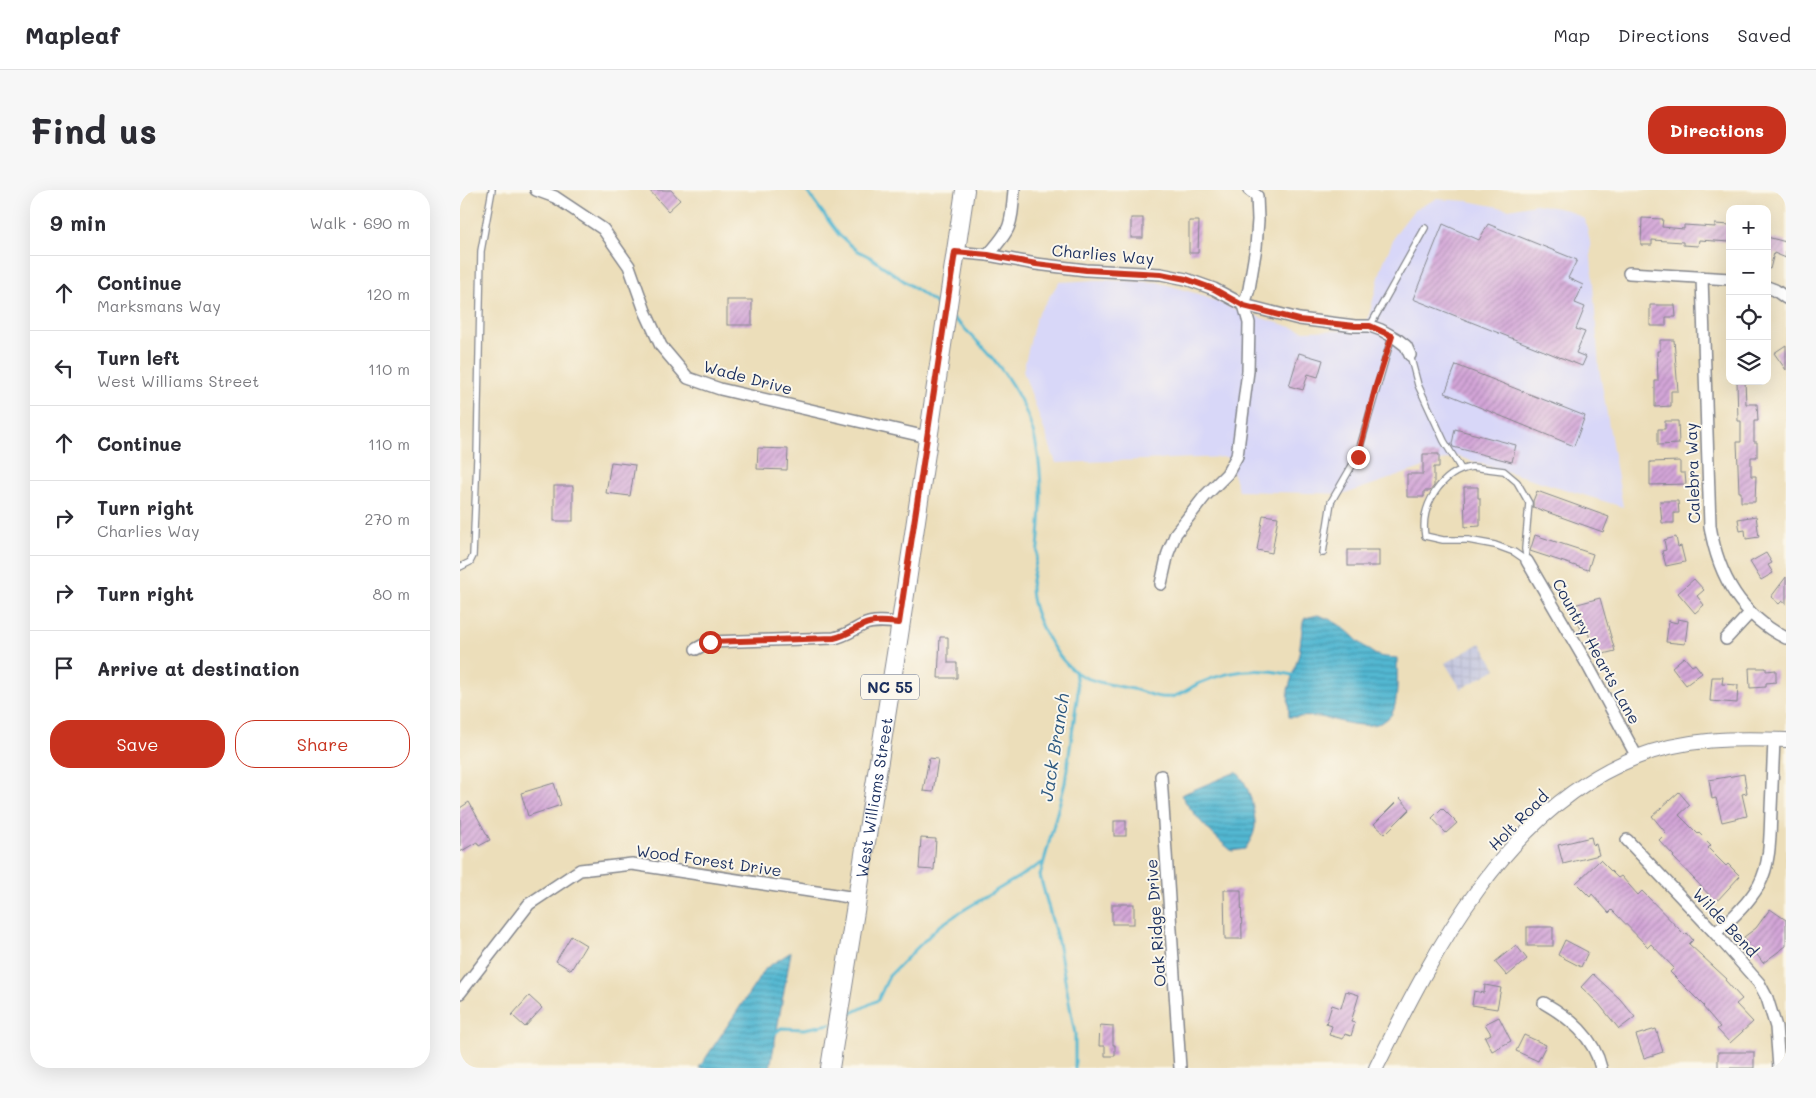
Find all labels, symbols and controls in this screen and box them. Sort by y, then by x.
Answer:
text: Mapleaf [25,19,120,50]
text: Map [1553,23,1590,47]
text: Directions [1618,23,1710,47]
text: Saved [1738,23,1791,47]
button: Directions [1648,106,1786,154]
text: Find us [30,107,157,153]
map controls [1726,205,1771,385]
button: + [1726,205,1771,250]
text: 9 min [50,209,106,236]
text: Walk · 690 m [309,212,410,233]
street label: Charlies Way [1051,239,1155,269]
button: − [1726,250,1771,295]
text: Continue [97,270,182,295]
icon: ahead [50,279,78,307]
text: 120 m [366,283,410,304]
text: Marksmans Way [97,295,221,316]
button: locate [1726,295,1771,340]
button: layers [1726,340,1771,385]
text: Turn left [97,345,180,370]
icon: left [50,354,78,382]
street label: Wade Drive [701,355,795,399]
text: 110 m [368,358,410,379]
text: West Williams Street [97,370,259,391]
street label: Calebra Way [1680,422,1704,524]
icon: ahead [50,429,78,457]
text: Continue [97,431,182,456]
text: 110 m [368,433,410,454]
route end [1347,446,1370,469]
text: Turn right [97,495,194,520]
icon: right [50,504,78,532]
text: 270 m [364,508,410,529]
text: Charlies Way [97,520,200,541]
street label: Country Hearts Lane [1548,574,1646,728]
icon: right [50,579,78,607]
text: Turn right [97,581,194,606]
text: 80 m [373,583,410,604]
route start [699,631,722,654]
icon: arrive [50,654,78,682]
text: Arrive at destination [97,656,300,681]
road number: NC 55 [861,674,919,700]
water label: Jack Branch [1034,691,1074,803]
street label: West Williams Street [850,716,896,879]
button: Save [50,720,225,768]
button: Share [235,720,410,768]
street label: Holt Road [1483,785,1553,855]
street label: Wood Forest Drive [635,839,783,881]
street label: Oak Ridge Drive [1140,858,1170,988]
street label: Wilde Bend [1689,883,1763,961]

